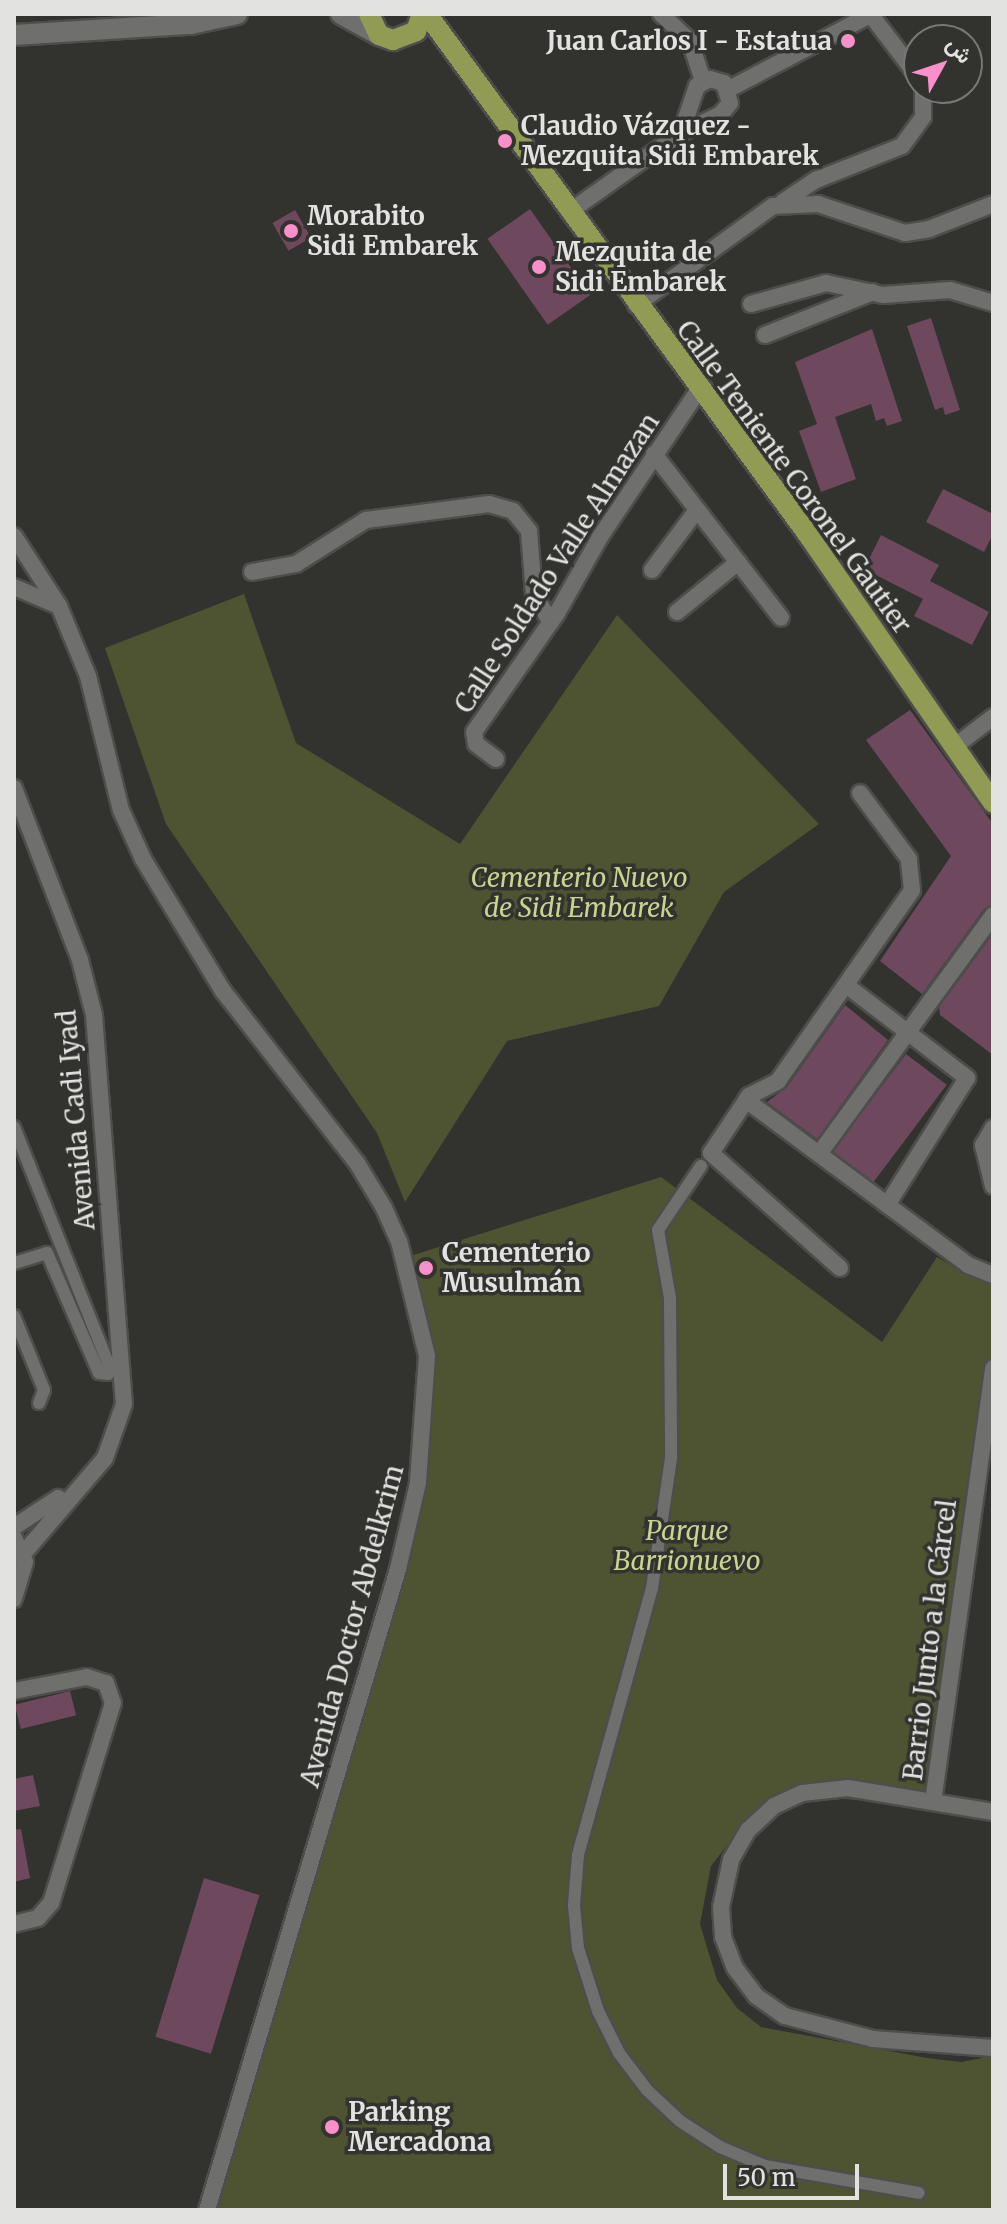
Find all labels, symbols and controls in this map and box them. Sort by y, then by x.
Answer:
north arrow [903,24,983,104]
place label: Juan Carlos I - Estatua [546,25,832,57]
text: ش [941,31,979,69]
marker: Juan Carlos I - Estatua [839,32,857,50]
place label: Claudio Vázquez - Mezquita Sidi Embarek [521,110,819,172]
marker: Claudio Vázquez - Mezquita Sidi Embarek [496,132,514,150]
place label: Morabito Sidi Embarek [307,200,478,262]
marker: Morabito Sidi Embarek [282,222,300,240]
place label: Mezquita de Sidi Embarek [555,236,726,298]
marker: Mezquita de Sidi Embarek [530,258,548,276]
street label: Calle Teniente Coronel Gautier [670,315,918,639]
street label: Calle Soldado Valle Almazan [448,407,666,719]
park label: Cementerio Nuevo de Sidi Embarek [470,862,688,924]
street label: Avenida Cadi Iyad [51,1008,101,1232]
place label: Cementerio Musulmán [442,1237,591,1298]
marker: Cementerio Musulmán [417,1259,435,1277]
street label: Avenida Doctor Abdelkrim [294,1461,410,1791]
street label: Barrio Junto a la Cárcel [897,1498,963,1782]
park label: Parque Barrionuevo [614,1515,760,1576]
place label: Parking Mercadona [348,2096,491,2158]
marker: Parking Mercadona [323,2118,341,2136]
scale bar [727,2148,863,2198]
text: 50 m [737,2162,796,2193]

